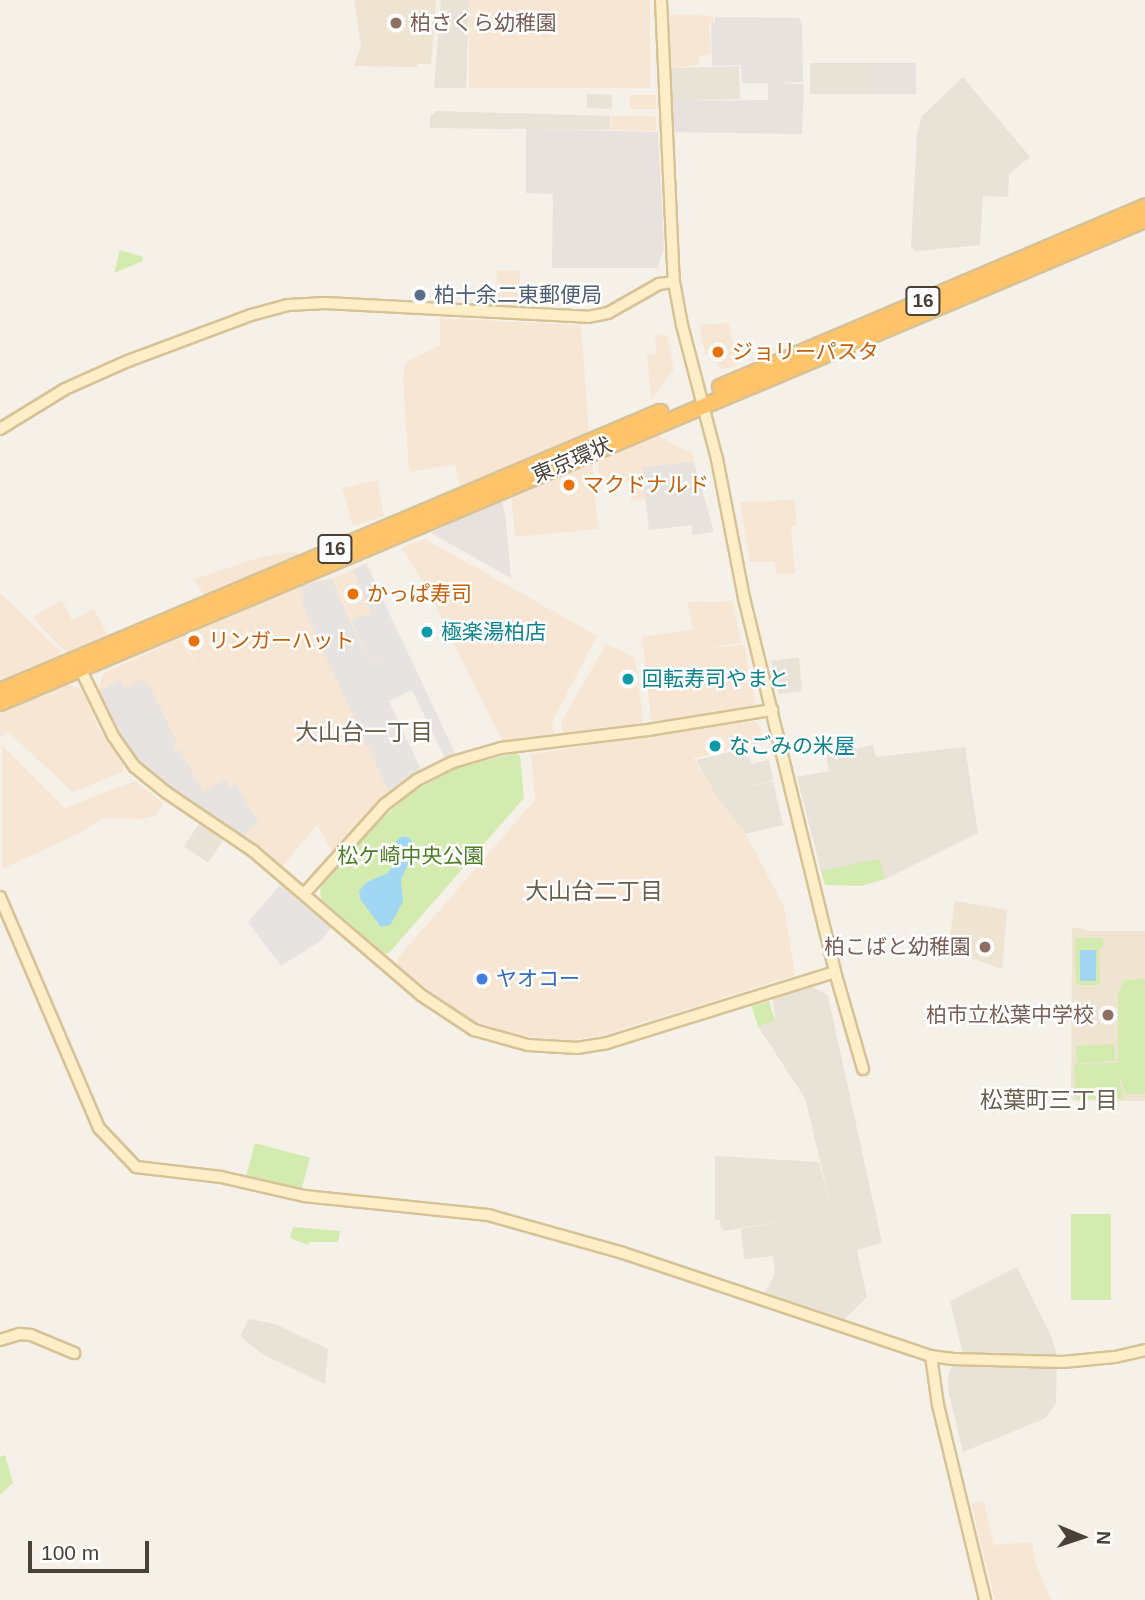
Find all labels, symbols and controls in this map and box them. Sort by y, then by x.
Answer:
place label: 柏さくら幼稚園 [410,10,557,36]
marker: 柏さくら幼稚園 [388,15,404,31]
place label: 柏十余二東郵便局 [434,282,602,308]
road number: 16 [904,286,942,316]
marker: 柏十余二東郵便局 [412,287,428,303]
place label: ジョリーパスタ [732,339,879,365]
marker: ジョリーパスタ [710,344,726,360]
street label: 東京環状 [528,432,616,488]
place label: マクドナルド [583,472,709,498]
marker: マクドナルド [561,477,577,493]
road number: 16 [316,534,354,564]
place label: かっぱ寿司 [367,581,472,607]
marker: かっぱ寿司 [345,586,361,602]
place label: 極楽湯柏店 [441,619,546,645]
marker: 極楽湯柏店 [419,624,435,640]
place label: リンガーハット [208,628,355,654]
marker: リンガーハット [186,633,202,649]
place label: 回転寿司やまと [642,666,789,692]
marker: 回転寿司やまと [620,671,636,687]
district label: 大山台一丁目 [295,718,433,746]
place label: なごみの米屋 [729,733,855,759]
marker: なごみの米屋 [707,738,723,754]
park label: 松ケ崎中央公園 [338,843,484,869]
district label: 大山台二丁目 [525,877,663,905]
place label: 柏こばと幼稚園 [824,934,971,960]
marker: 柏こばと幼稚園 [977,939,993,955]
place label: ヤオコー [496,966,580,992]
marker: ヤオコー [474,971,490,987]
place label: 柏市立松葉中学校 [926,1002,1094,1028]
marker: 柏市立松葉中学校 [1100,1007,1116,1023]
district label: 松葉町三丁目 [980,1086,1118,1114]
north arrow [1047,1502,1117,1572]
scale bar [32,1526,152,1570]
text: N [1093,1531,1114,1545]
text: 100 m [41,1541,99,1564]

